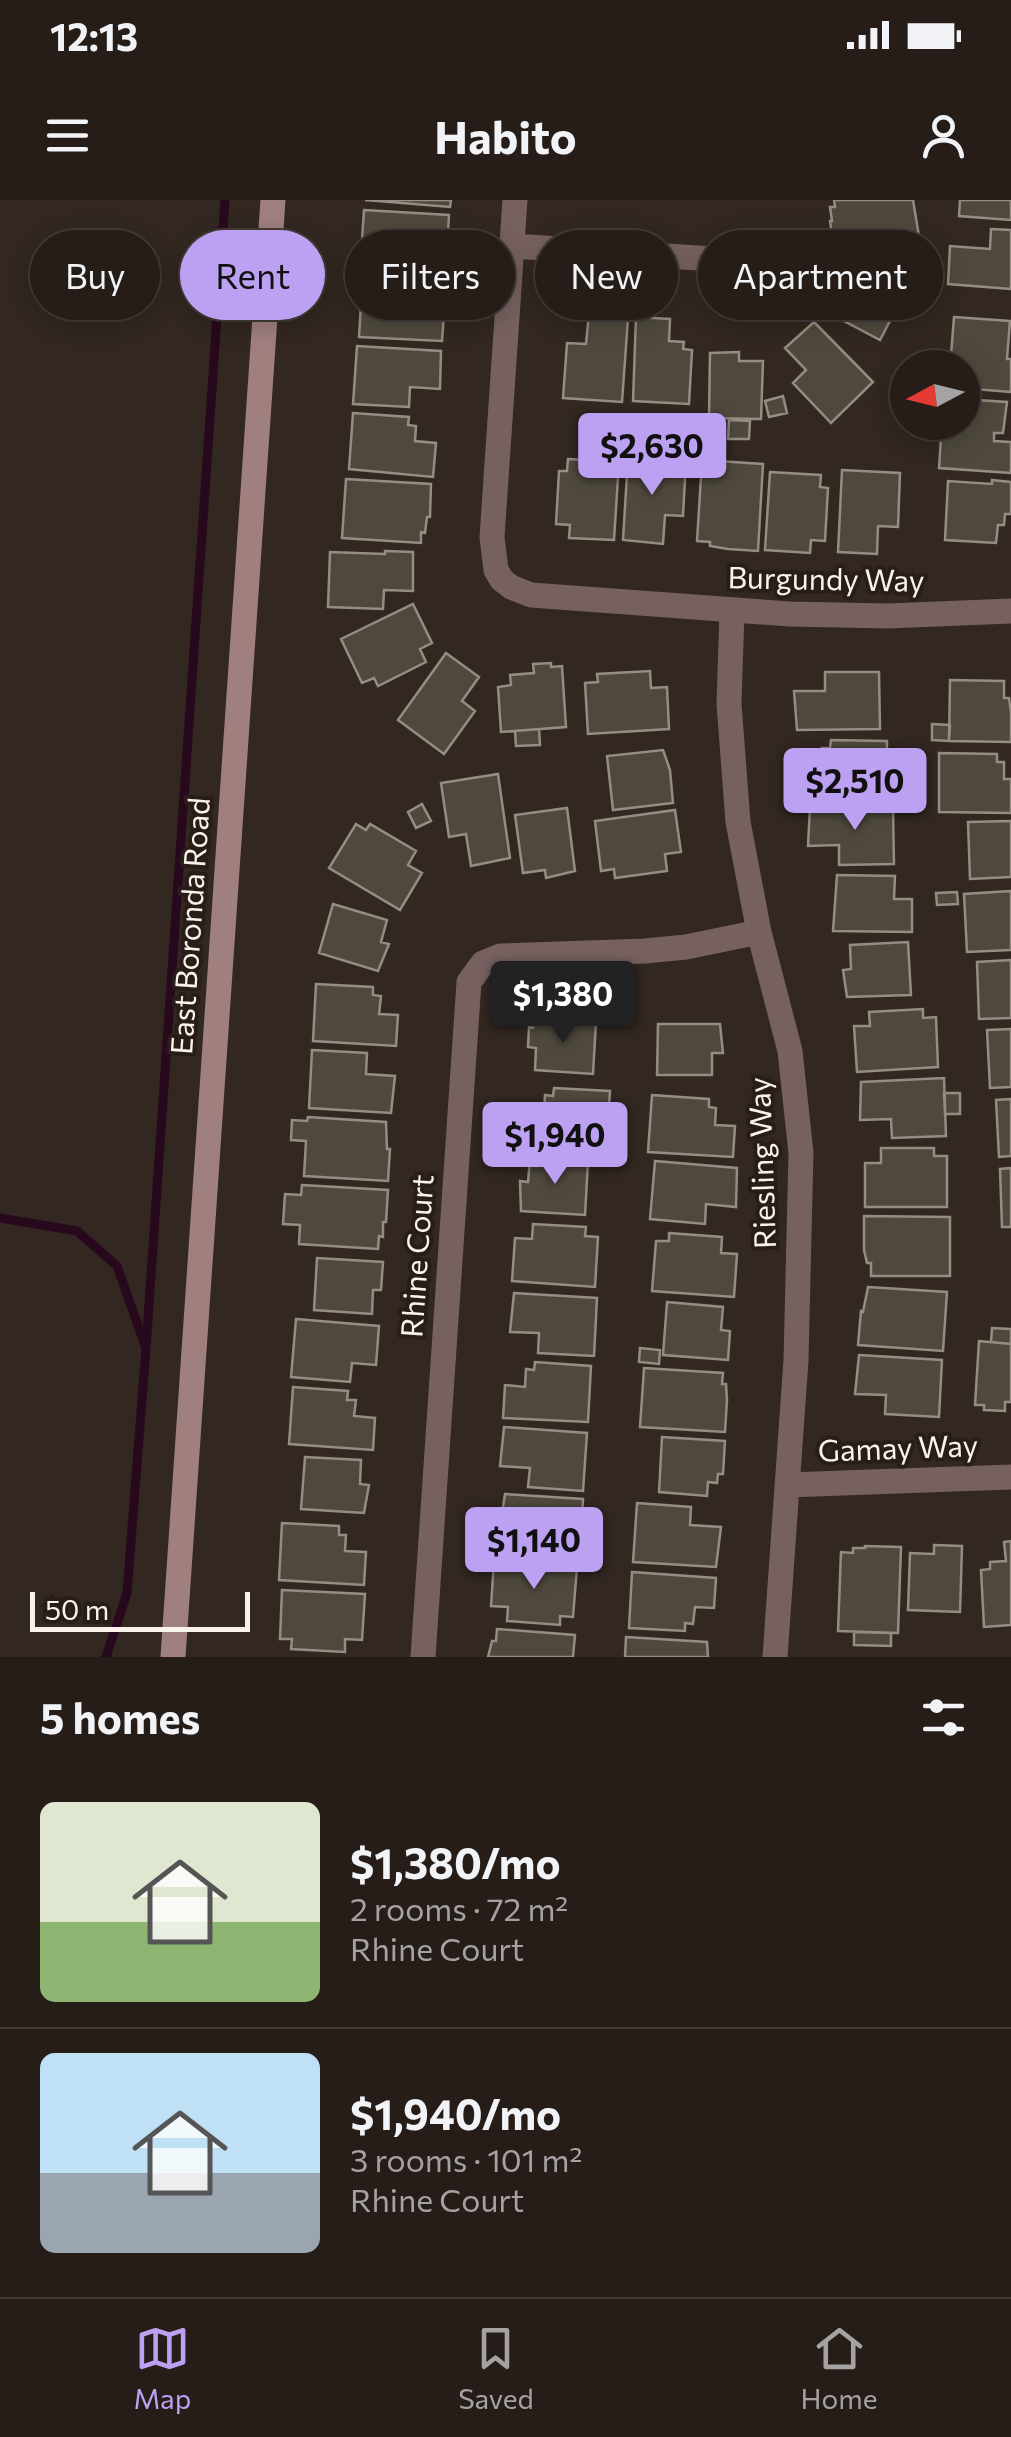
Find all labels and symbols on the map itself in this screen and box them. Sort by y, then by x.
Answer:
north arrow [890,350,980,440]
pin: $2,630 [571,413,733,498]
street label: Burgundy Way [727,557,925,598]
pin: $2,510 [774,748,936,833]
street label: East Boronda Road [161,796,216,1056]
pin: $1,380 [482,961,644,1046]
street label: Riesling Way [739,1077,782,1250]
pin: $1,940 [474,1102,636,1187]
street label: Rhine Court [391,1173,440,1339]
street label: Gamay Way [817,1425,979,1468]
pin: $1,140 [453,1507,615,1592]
scale bar [30,1587,250,1632]

